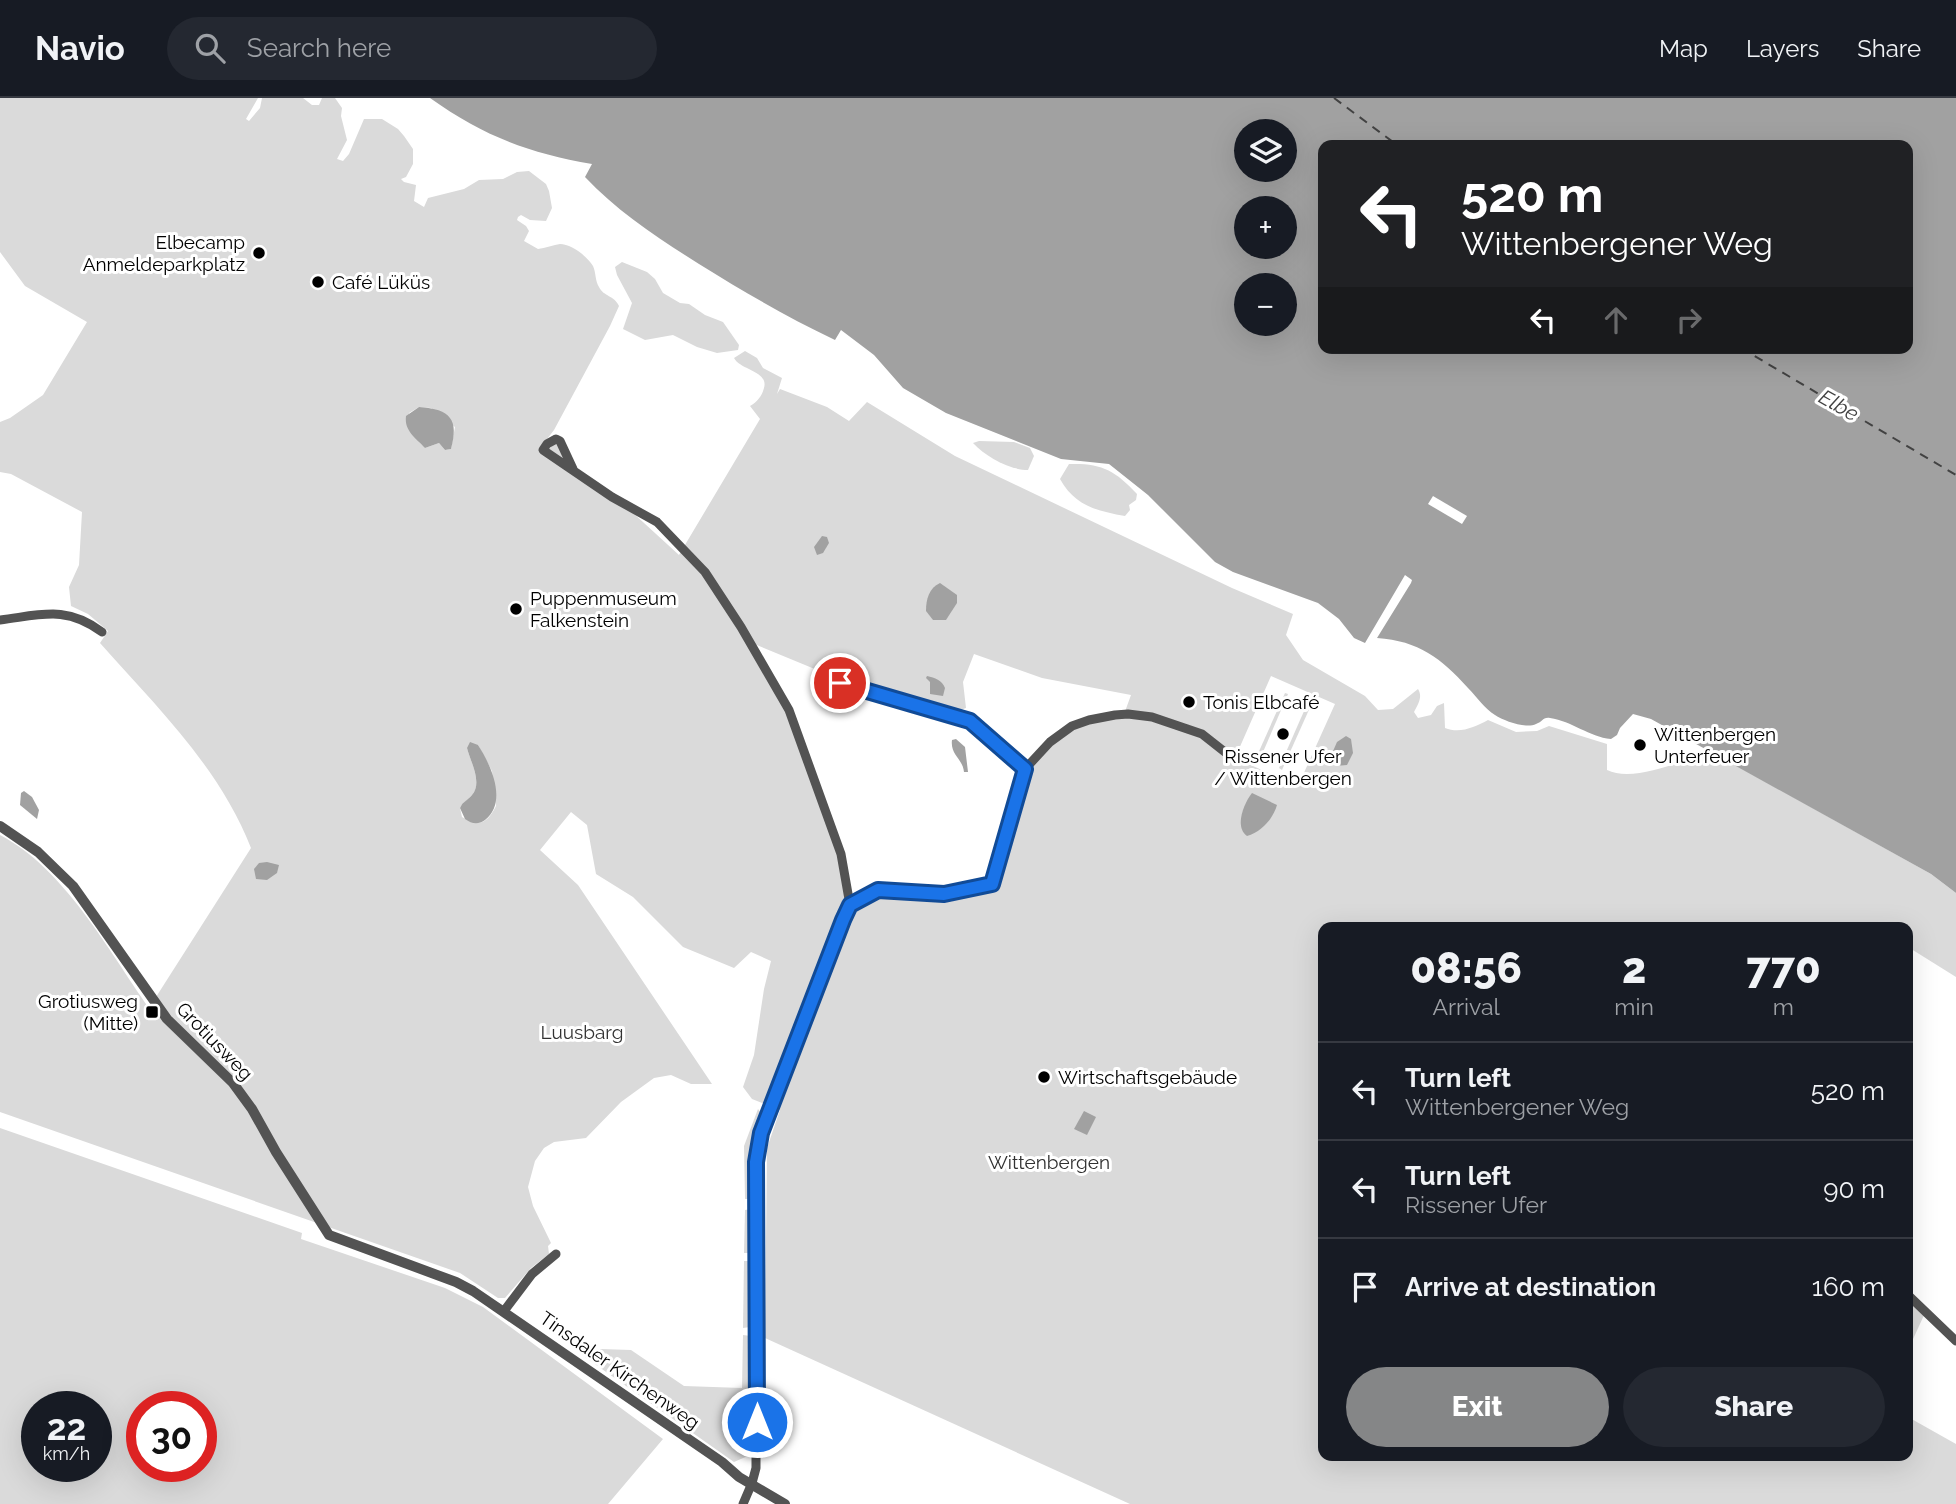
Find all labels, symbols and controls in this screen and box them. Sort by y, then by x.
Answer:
search box [167,17,657,80]
text: Navio [35,29,125,68]
icon: search [191,29,229,67]
text: Search here [247,33,391,63]
text: Map [1659,34,1708,63]
text: Layers [1746,34,1819,63]
text: Share [1857,34,1921,63]
map controls [1234,119,1297,336]
button: layers [1234,119,1297,182]
text: 520 m [1461,166,1603,223]
icon: left [1346,168,1437,259]
button: + [1234,196,1297,259]
text: Wittenbergener Weg [1461,225,1773,262]
place label: Elbecamp Anmeldeparkplatz [83,231,245,275]
marker: Elbecamp Anmeldeparkplatz [251,245,267,261]
place label: Café Lüküs [332,271,430,293]
button: − [1234,273,1297,336]
marker: Café Lüküs [310,274,326,290]
icon: left [1524,301,1562,339]
icon: ahead [1597,301,1635,339]
icon: right [1670,301,1708,339]
water label: Elbe [1815,384,1863,426]
place label: Puppenmuseum Falkenstein [530,587,677,631]
marker: Puppenmuseum Falkenstein [508,601,524,617]
pin [810,653,870,713]
icon: arrive [821,664,859,702]
place label: Tonis Elbcafé [1203,691,1319,713]
marker: Tonis Elbcafé [1181,694,1197,710]
place label: Wittenbergen Unterfeuer [1654,723,1776,767]
marker: Rissener Ufer / Wittenbergen [1275,726,1291,742]
marker: Wittenbergen Unterfeuer [1632,737,1648,753]
place label: Rissener Ufer / Wittenbergen [1214,745,1352,789]
text: 08:56 [1410,944,1522,993]
text: 2 [1622,944,1646,993]
text: 770 [1746,944,1821,993]
place label: Grotiusweg (Mitte) [38,990,138,1034]
text: Arrival [1432,993,1500,1020]
text: min [1614,993,1654,1020]
text: m [1773,993,1794,1020]
street label: Grotiusweg [172,997,258,1085]
marker: Grotiusweg (Mitte) [144,1004,160,1020]
park label: Luusbarg [540,1021,624,1043]
text: Turn left [1405,1063,1511,1093]
place label: Wirtschaftsgebäude [1058,1066,1237,1088]
marker: Wirtschaftsgebäude [1036,1069,1052,1085]
icon: left [1346,1072,1384,1110]
text: 520 m [1811,1076,1885,1106]
text: Wittenbergener Weg [1405,1093,1629,1120]
park label: Wittenbergen [988,1151,1110,1173]
text: Turn left [1405,1161,1511,1191]
icon: left [1346,1170,1384,1208]
text: 90 m [1823,1174,1885,1204]
text: Rissener Ufer [1405,1191,1547,1218]
icon: arrive [1346,1268,1384,1306]
text: Arrive at destination [1405,1272,1656,1302]
text: 160 m [1812,1272,1885,1302]
street label: Tinsdaler Kirchenweg [536,1307,704,1433]
button: Exit [1346,1367,1609,1447]
button: Share [1623,1367,1885,1447]
position arrow [720,1385,794,1459]
speed limit sign: 30 [126,1391,217,1482]
text: 22 [47,1407,86,1448]
text: km/h [43,1443,90,1464]

